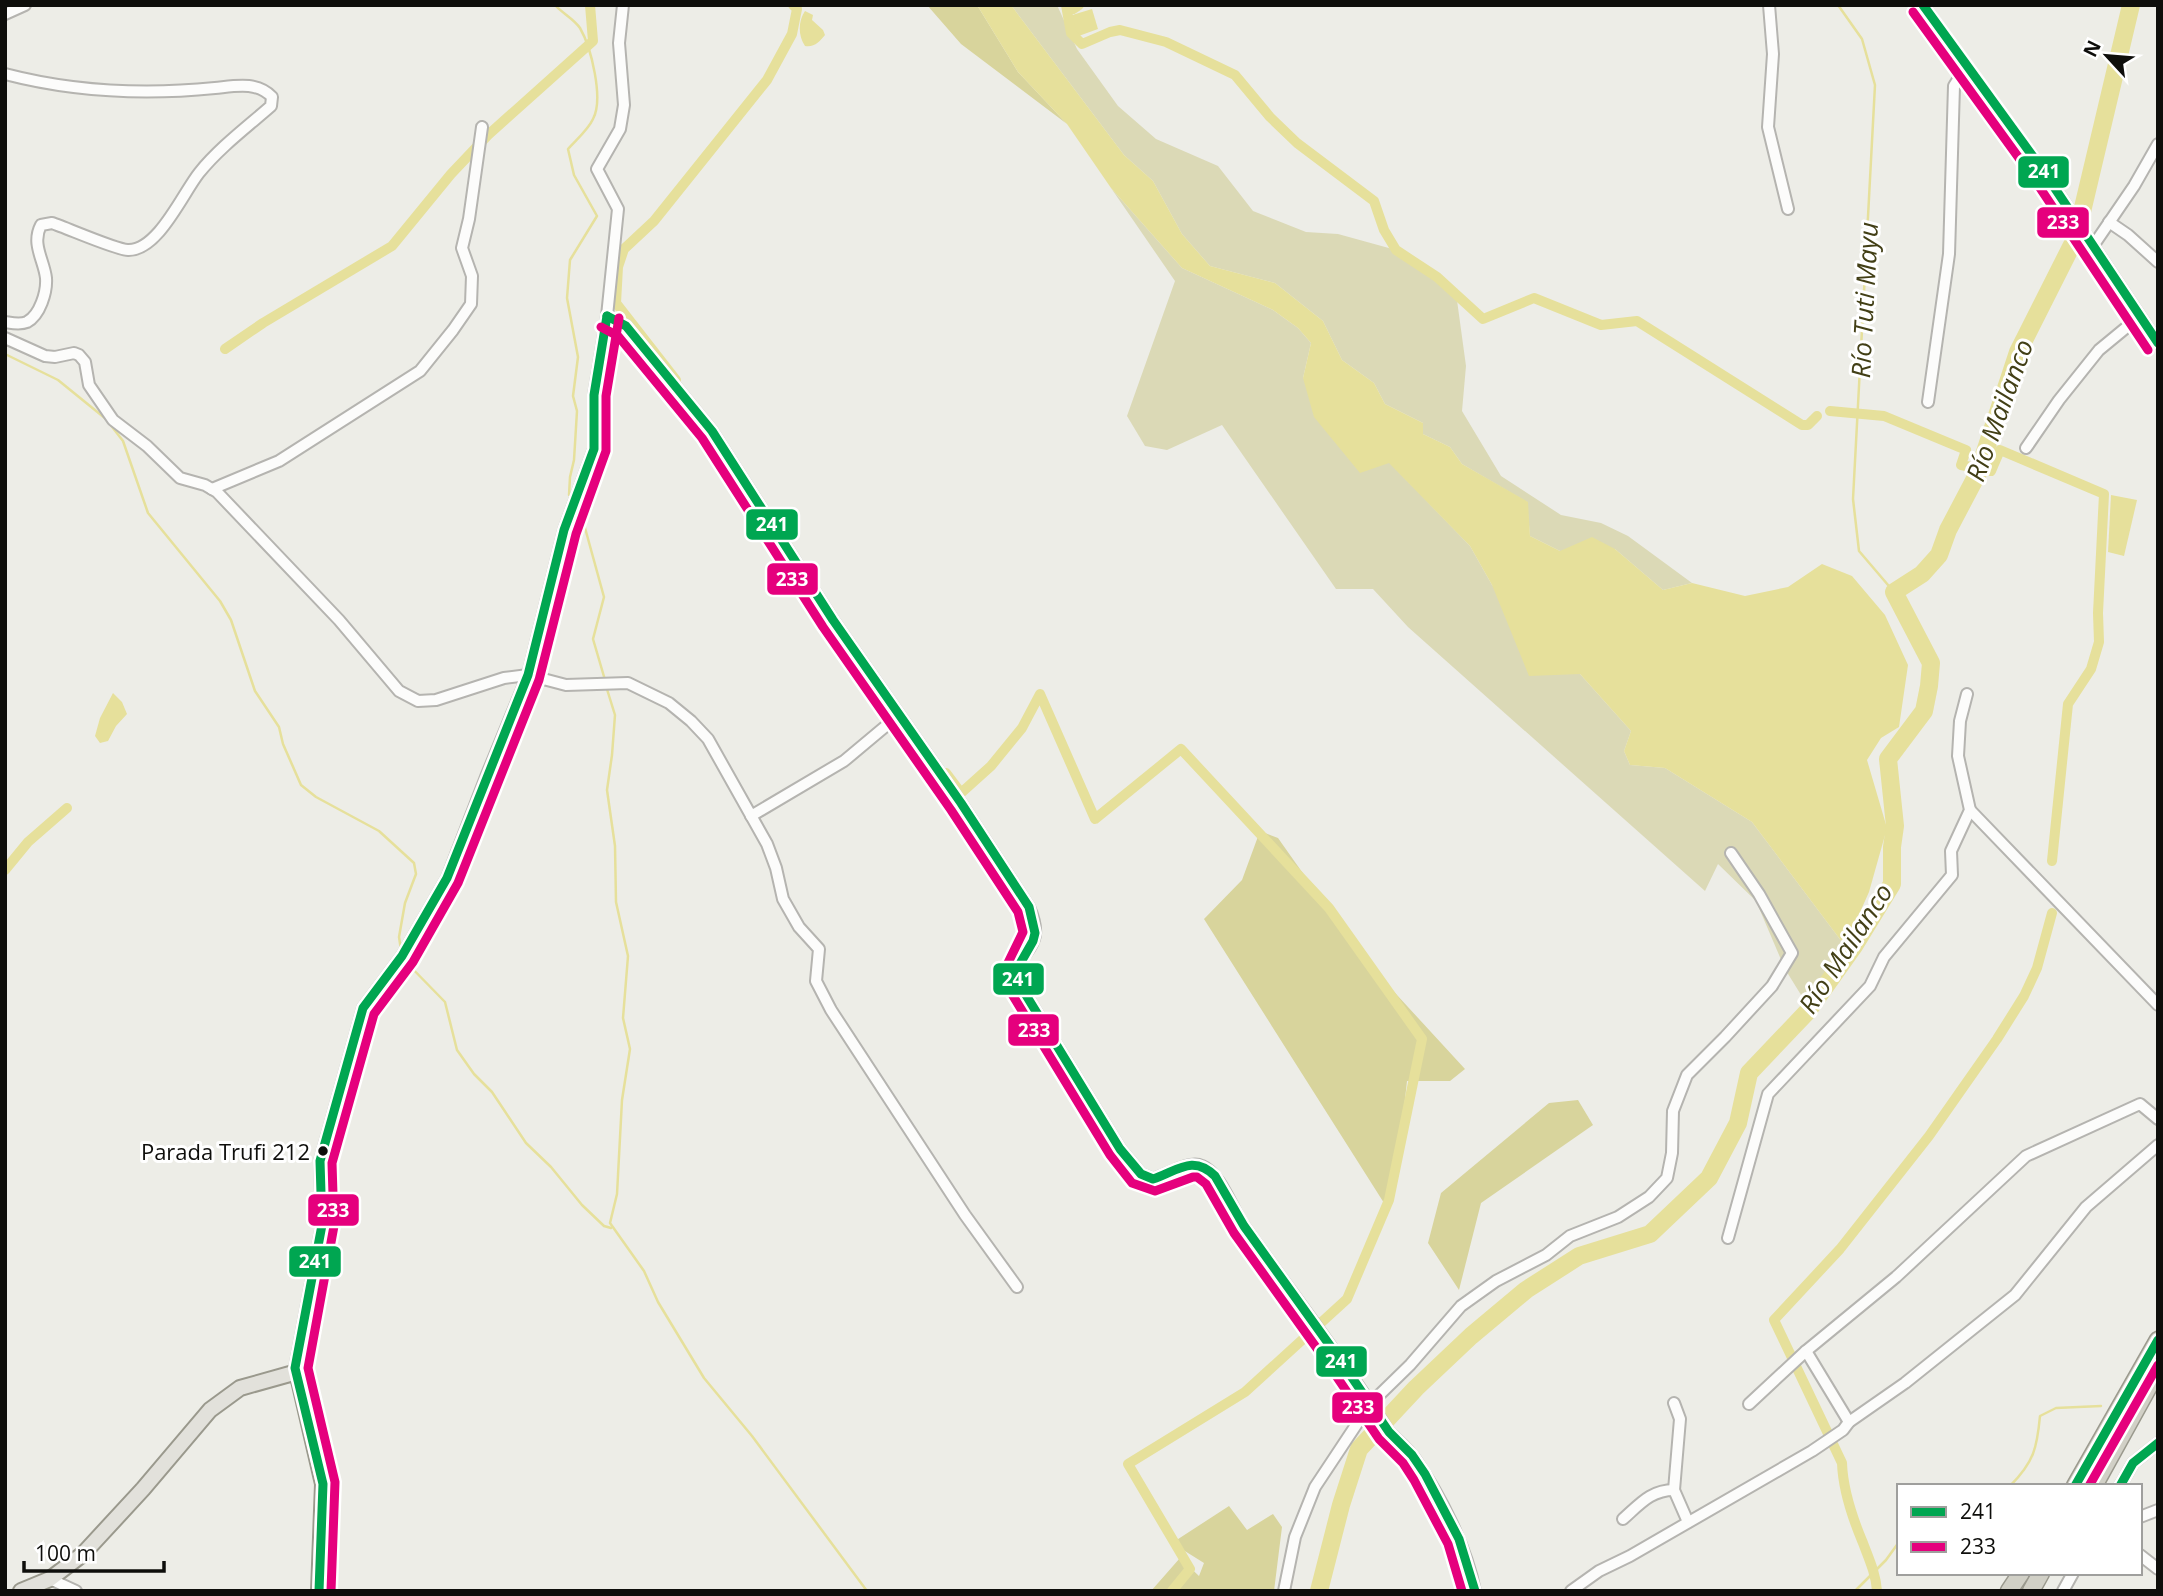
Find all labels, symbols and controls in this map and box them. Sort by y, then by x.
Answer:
north arrow [2072,21,2142,91]
text: N [2077,36,2107,61]
line badge: 241 [2017,155,2070,189]
text: 241 [2028,158,2060,184]
line badge: 233 [2036,206,2090,239]
text: 233 [2047,209,2079,235]
water label: Río Tuti Mayu [1842,221,1886,379]
water label: Río Mailanco [1957,334,2041,486]
line badge: 241 [745,508,799,541]
text: 241 [756,511,788,537]
line badge: 233 [766,562,819,596]
text: 233 [776,566,808,592]
water label: Río Mailanco [1789,876,1901,1020]
line badge: 241 [992,962,1045,996]
text: 241 [1002,966,1034,992]
line badge: 233 [1007,1013,1060,1047]
text: 233 [1018,1017,1050,1043]
place label: Parada Trufi 212 [141,1136,310,1166]
marker: Parada Trufi 212 [316,1144,330,1158]
line badge: 233 [307,1193,360,1227]
text: 233 [317,1197,349,1223]
line badge: 241 [288,1245,342,1278]
text: 241 [299,1248,331,1274]
line badge: 241 [1315,1345,1368,1378]
text: 241 [1325,1348,1357,1374]
line badge: 233 [1331,1391,1384,1424]
text: 233 [1342,1394,1374,1420]
legend [1897,1484,2142,1575]
text: 241 [1960,1497,1996,1525]
scale bar [24,1530,164,1574]
text: 233 [1960,1532,1996,1560]
text: 100 m [35,1539,96,1567]

